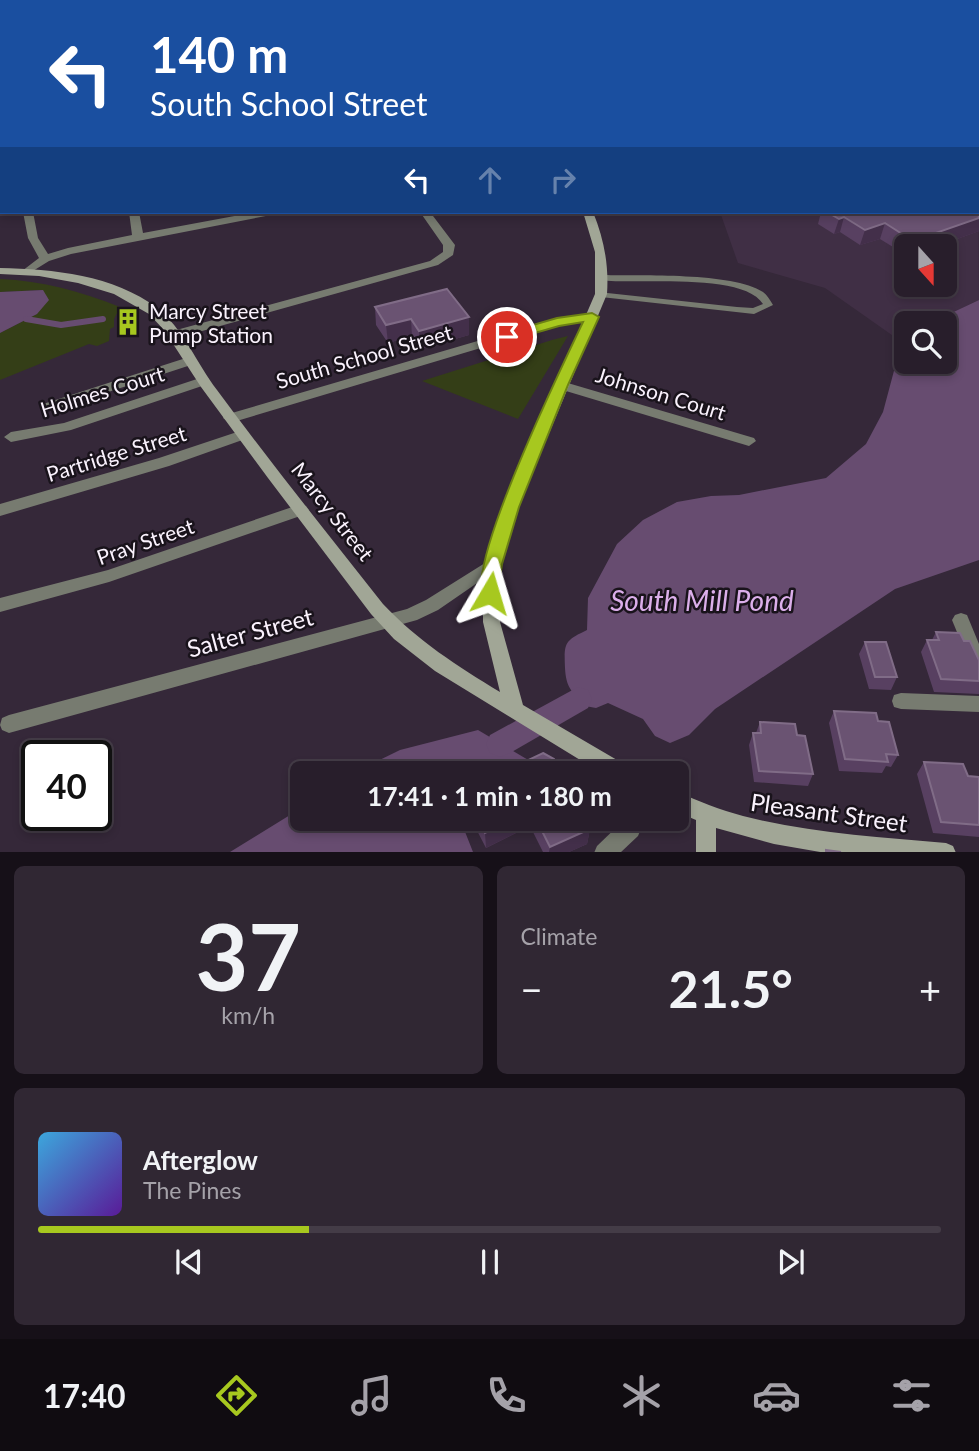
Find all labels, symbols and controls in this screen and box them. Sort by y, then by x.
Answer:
text: 140 m [150,25,288,83]
icon: left [35,28,126,119]
text: South School Street [150,84,427,123]
icon: left [398,161,436,199]
icon: ahead [471,161,509,199]
icon: right [544,161,582,199]
north arrow [894,234,957,298]
map controls [894,234,957,374]
place label: Marcy Street Pump Station [149,298,273,347]
building icon: Marcy Street Pump Station [113,307,143,337]
pin [477,307,537,367]
button: search [894,311,957,374]
icon: arrive [488,318,526,356]
street label: South School Street [273,319,455,393]
street label: Holmes Court [37,360,167,422]
street label: Johnson Court [593,361,729,425]
street label: Partridge Street [43,420,189,486]
street label: Marcy Street [287,457,379,565]
street label: Pray Street [93,513,197,569]
position arrow [453,556,527,630]
water label: South Mill Pond [610,583,794,617]
street label: Salter Street [184,601,317,663]
speed limit sign: 40 [21,740,112,831]
text: 17:41 · 1 min · 180 m [367,780,612,812]
street label: Pleasant Street [749,787,910,837]
text: 37 [195,901,301,1010]
text: Climate [521,922,597,950]
text: 21.5° [669,957,793,1019]
text: − [521,966,543,1012]
text: + [919,966,941,1012]
text: km/h [221,1001,275,1029]
text: Afterglow [143,1144,258,1176]
text: The Pines [143,1176,241,1204]
icon: previous [170,1243,208,1281]
icon: pause [471,1243,509,1281]
icon: next [772,1243,810,1281]
icon: directions [212,1371,261,1420]
icon: music [347,1371,396,1420]
icon: phone [482,1371,531,1420]
icon: climate [617,1371,666,1420]
icon: car [752,1371,801,1420]
icon: filters [887,1371,936,1420]
text: 17:40 [43,1376,126,1415]

